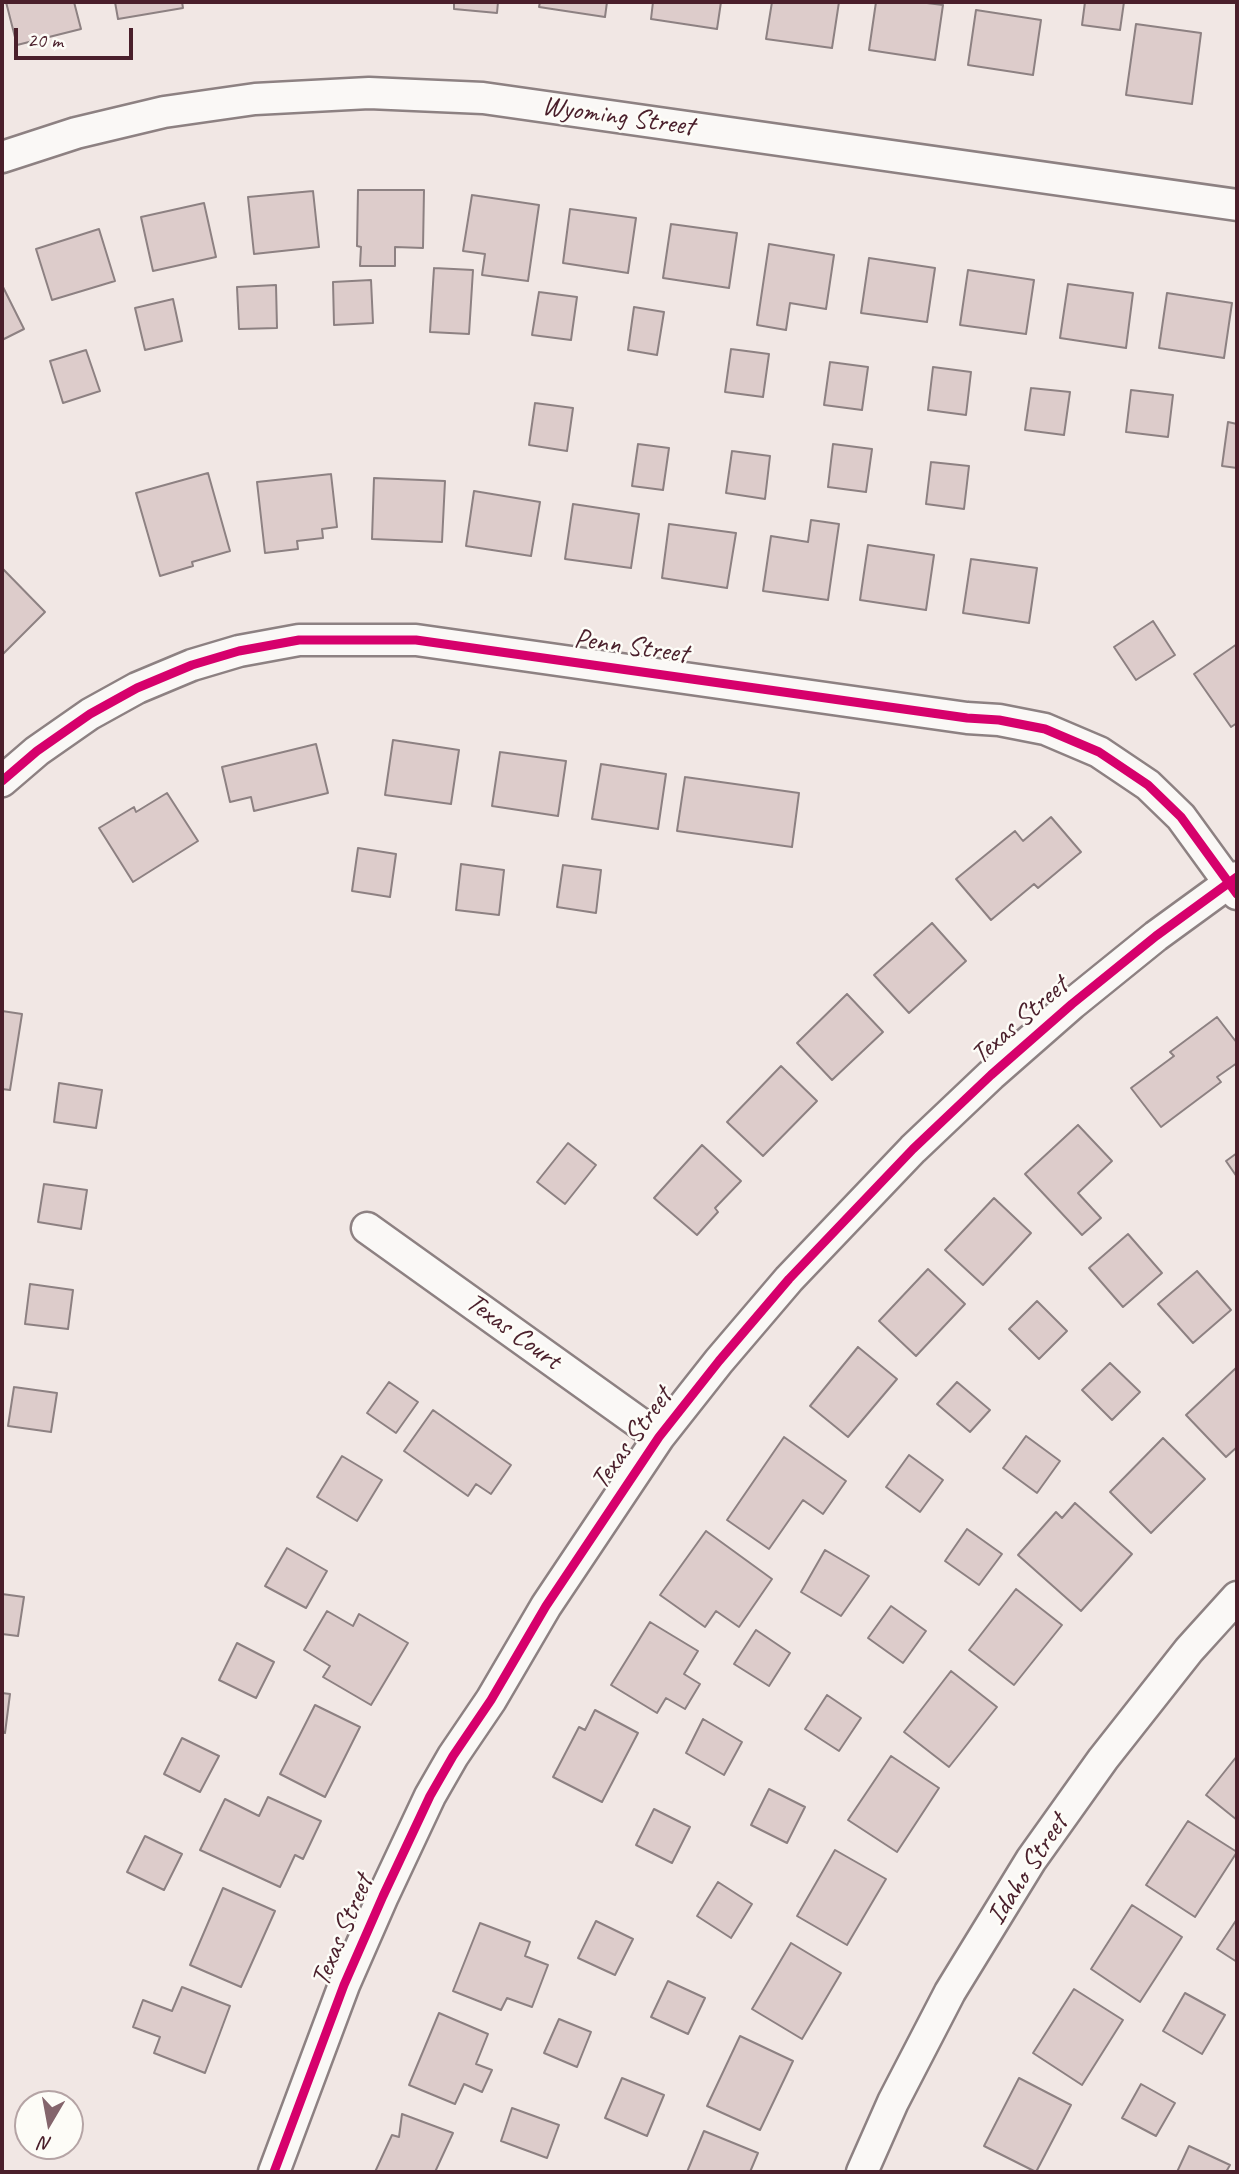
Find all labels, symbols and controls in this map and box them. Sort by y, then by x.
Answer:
scale bar [18,14,136,58]
text: 20 m [27,27,63,53]
street label: Wyoming Street [540,90,696,144]
street label: Penn Street [572,622,690,672]
street label: Texas Street [965,970,1075,1072]
street label: Texas Court [459,1286,567,1378]
street label: Texas Street [584,1382,680,1496]
street label: Idaho Street [980,1809,1076,1931]
street label: Texas Street [305,1870,381,1992]
north arrow [14,2090,84,2160]
text: N [38,2131,54,2157]

